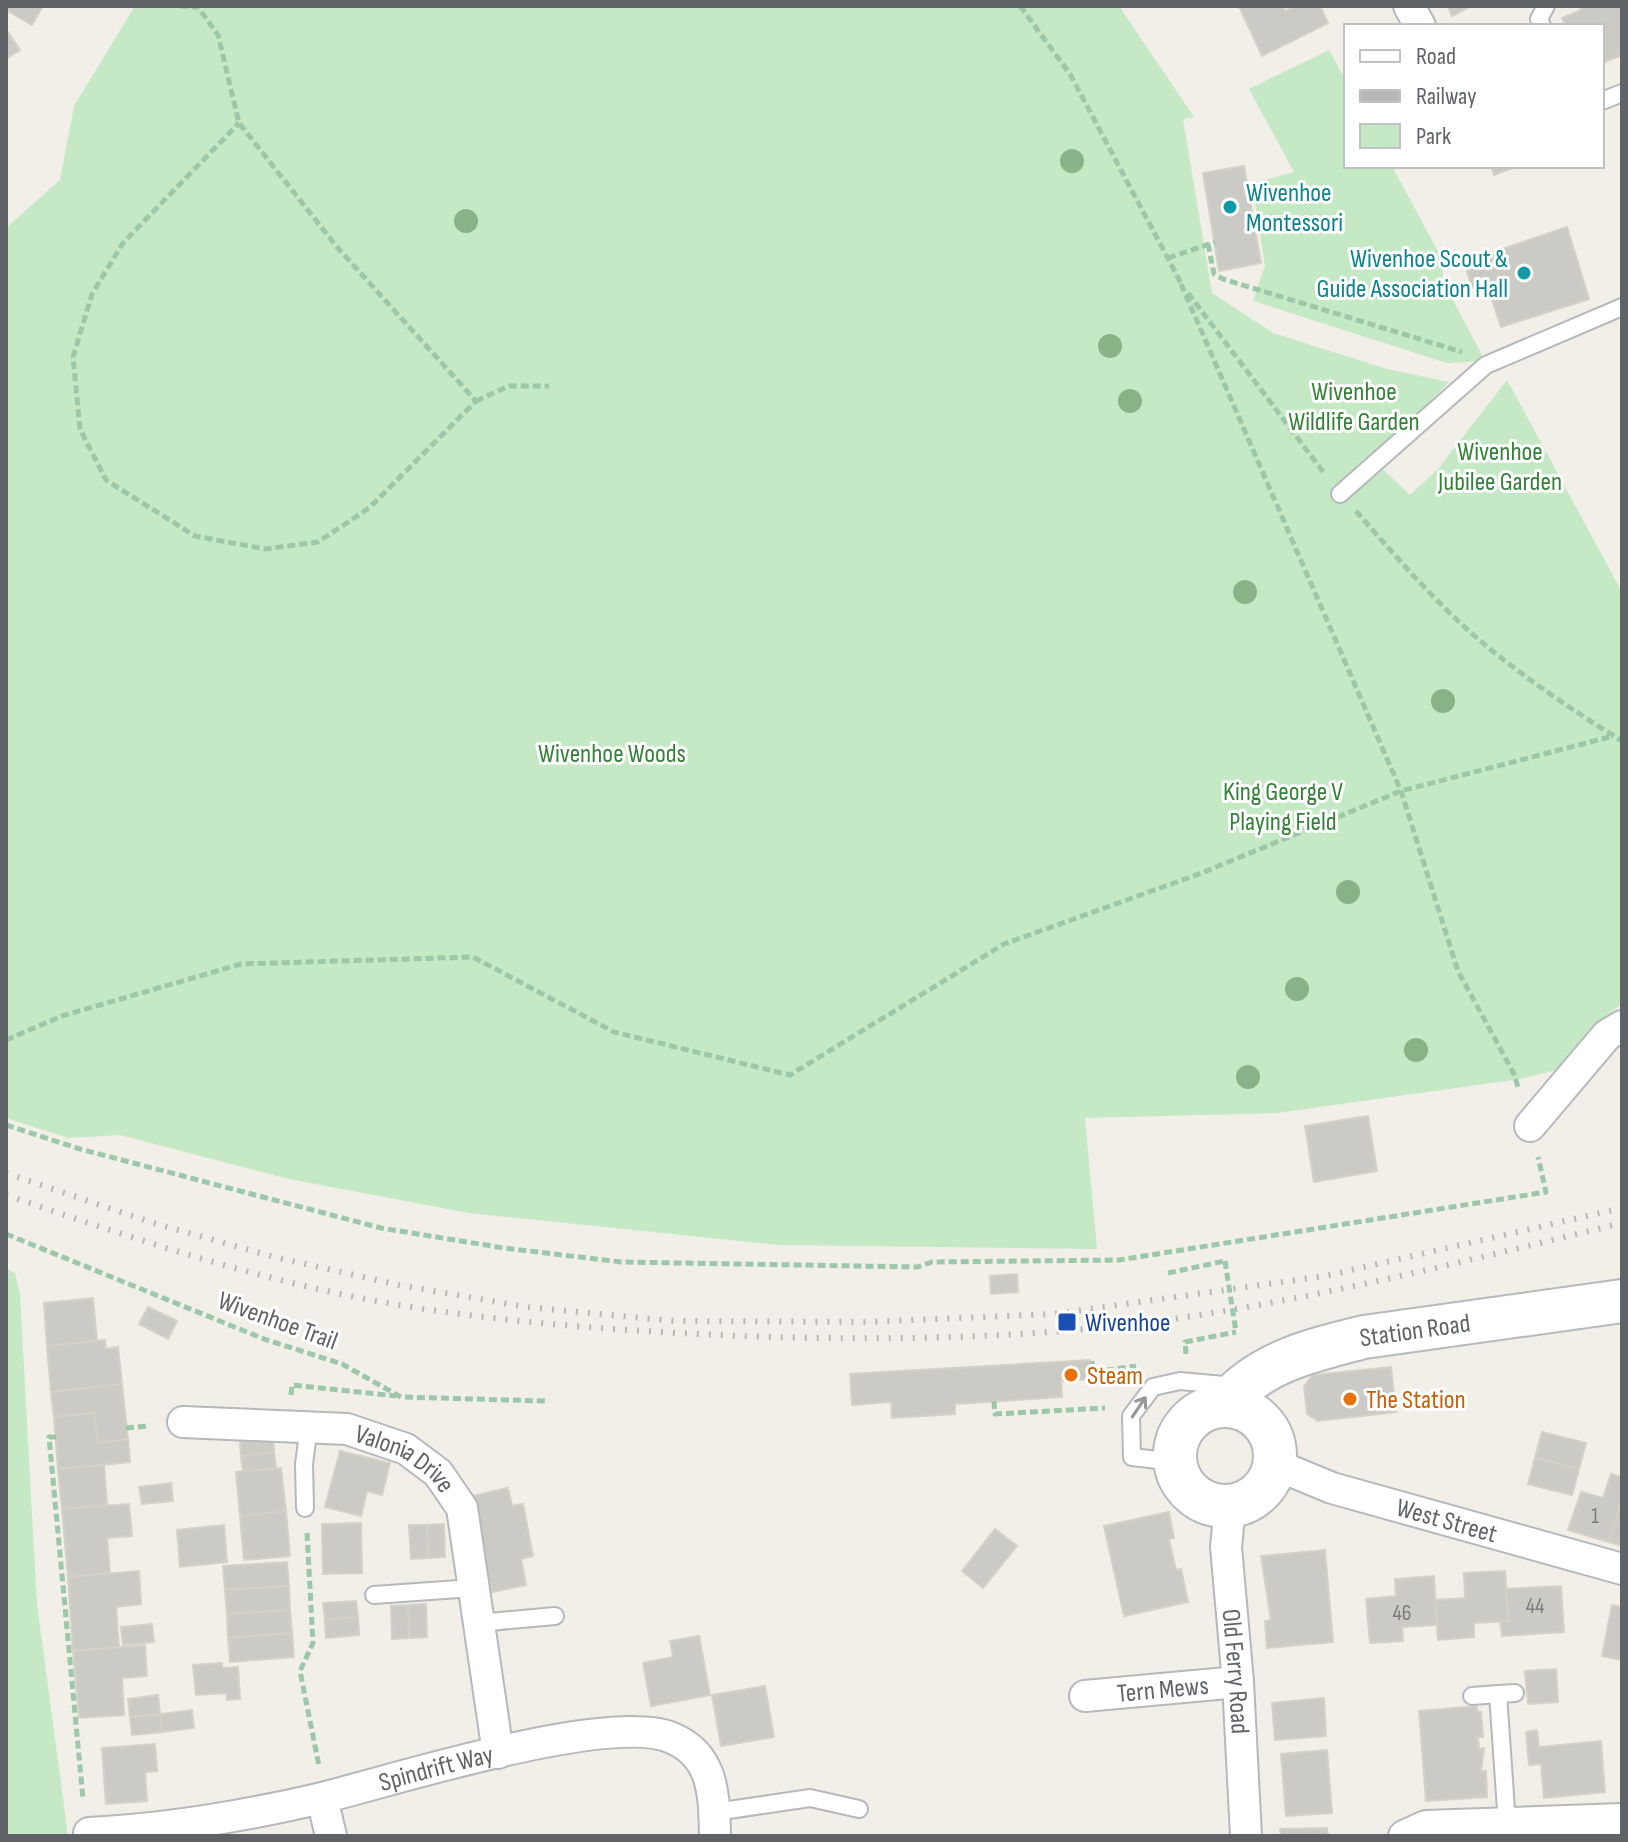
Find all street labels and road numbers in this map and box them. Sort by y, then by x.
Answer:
street label: Wivenhoe Trail [213,1285,342,1357]
street label: Station Road [1358,1308,1472,1354]
street label: Valonia Drive [351,1419,461,1499]
street label: West Street [1393,1493,1500,1550]
street label: Old Ferry Road [1215,1608,1255,1735]
street label: Tern Mews [1116,1671,1210,1710]
street label: Spindrift Way [376,1739,496,1799]

